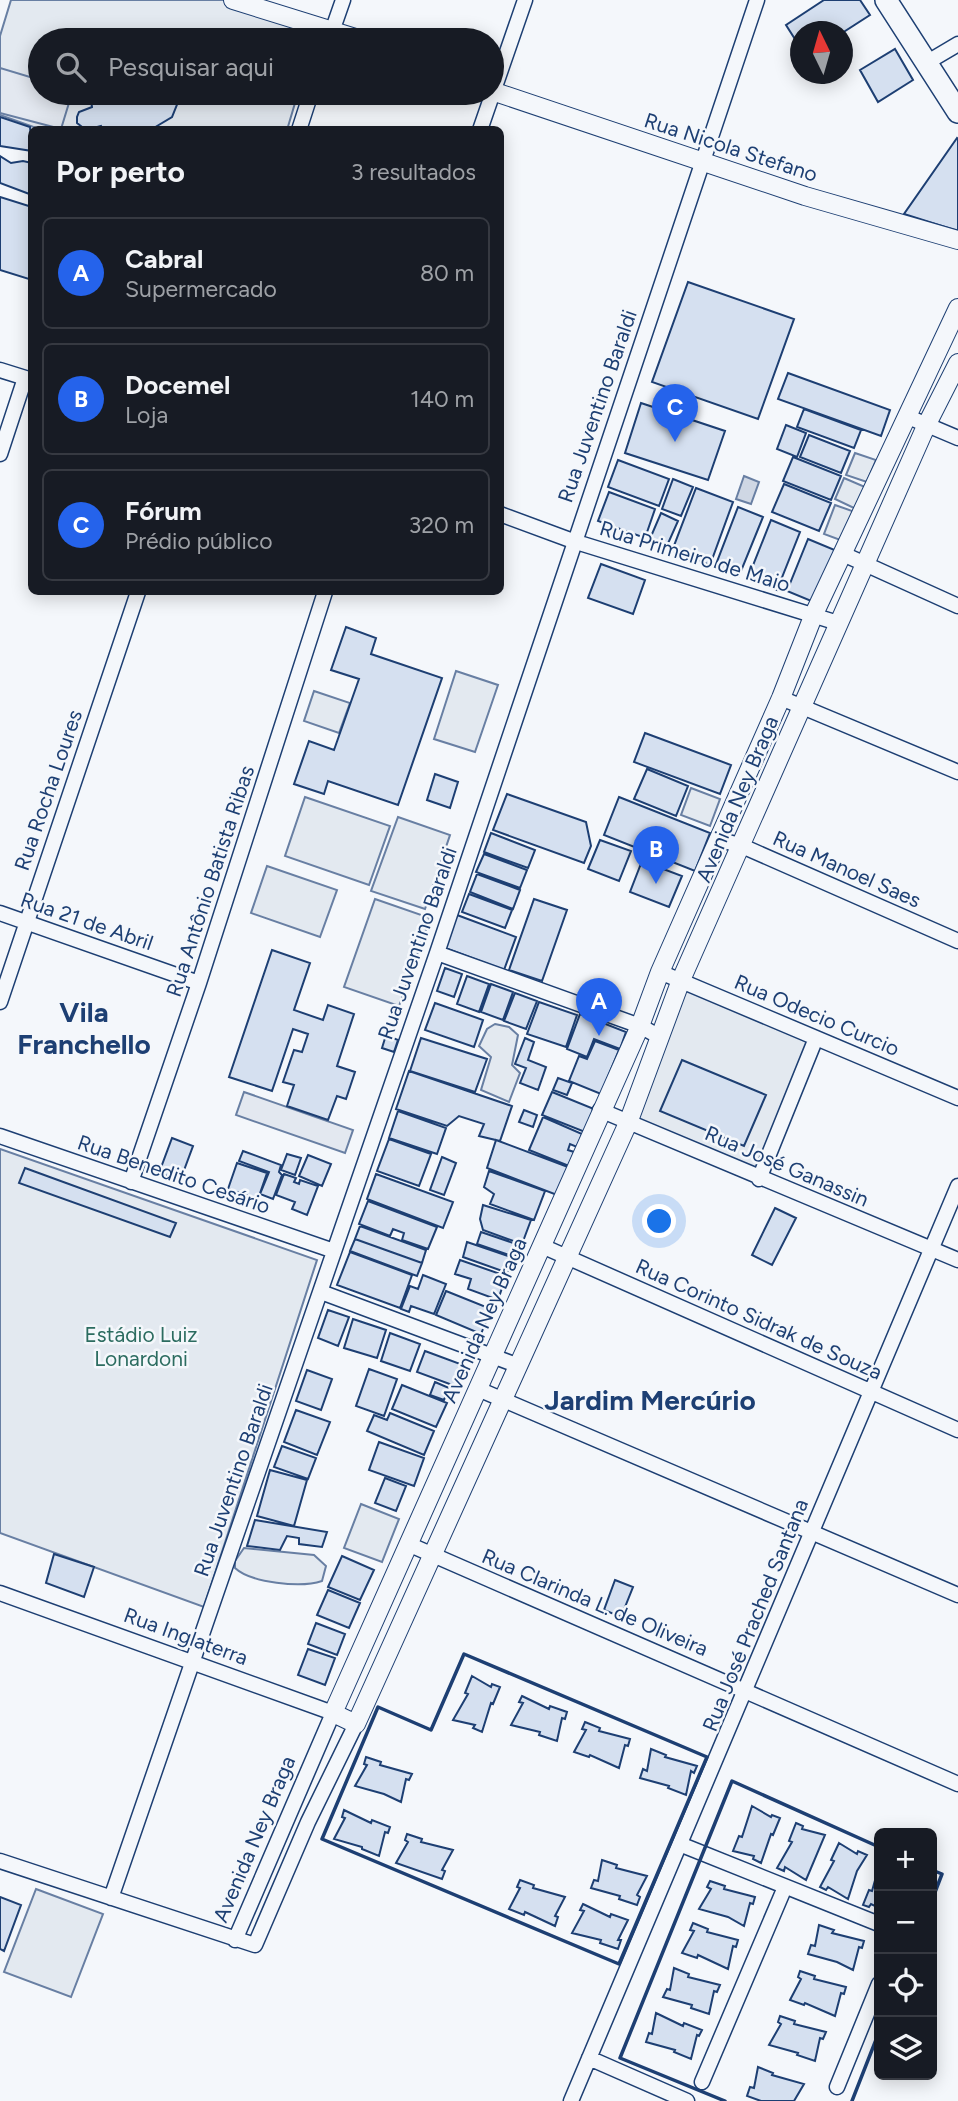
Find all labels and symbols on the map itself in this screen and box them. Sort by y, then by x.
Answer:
north arrow [790,21,853,84]
street label: Rua Nicola Stefano [641,107,821,187]
street label: Rua Juventino Baraldi [552,306,642,506]
pin: C [652,384,698,442]
street label: Rua Primeiro de Maio [597,515,793,597]
street label: Rua Rocha Loures [9,706,87,874]
street label: Avenida Ney Braga [691,712,783,886]
street label: Rua Antônio Batista Ribas [161,762,259,1000]
street label: Rua Manoel Saes [769,825,925,913]
pin: B [633,826,679,884]
street label: Rua Juventino Baraldi [372,843,462,1043]
street label: Rua 21 de Abril [17,887,157,955]
street label: Rua Odecio Curcio [731,969,903,1061]
pin: A [576,978,622,1036]
district label: Vila Franchello [17,995,151,1061]
street label: Rua José Ganassin [701,1120,873,1212]
street label: Rua Benedito Cesário [74,1129,274,1219]
your location [642,1204,676,1238]
street label: Avenida Ney Braga [436,1233,532,1407]
street label: Rua Corinto Sidrak de Souza [632,1253,886,1385]
park label: Estádio Luiz Lonardoni [84,1322,198,1371]
street label: Rua Juventino Baraldi [188,1380,278,1580]
district label: Jardim Mercúrio [544,1383,756,1417]
street label: Rua José Prached Santana [697,1495,813,1735]
street label: Rua Clarinda L. de Oliveira [478,1543,712,1661]
street label: Rua Inglaterra [121,1602,251,1670]
street label: Avenida Ney Braga [208,1752,300,1926]

